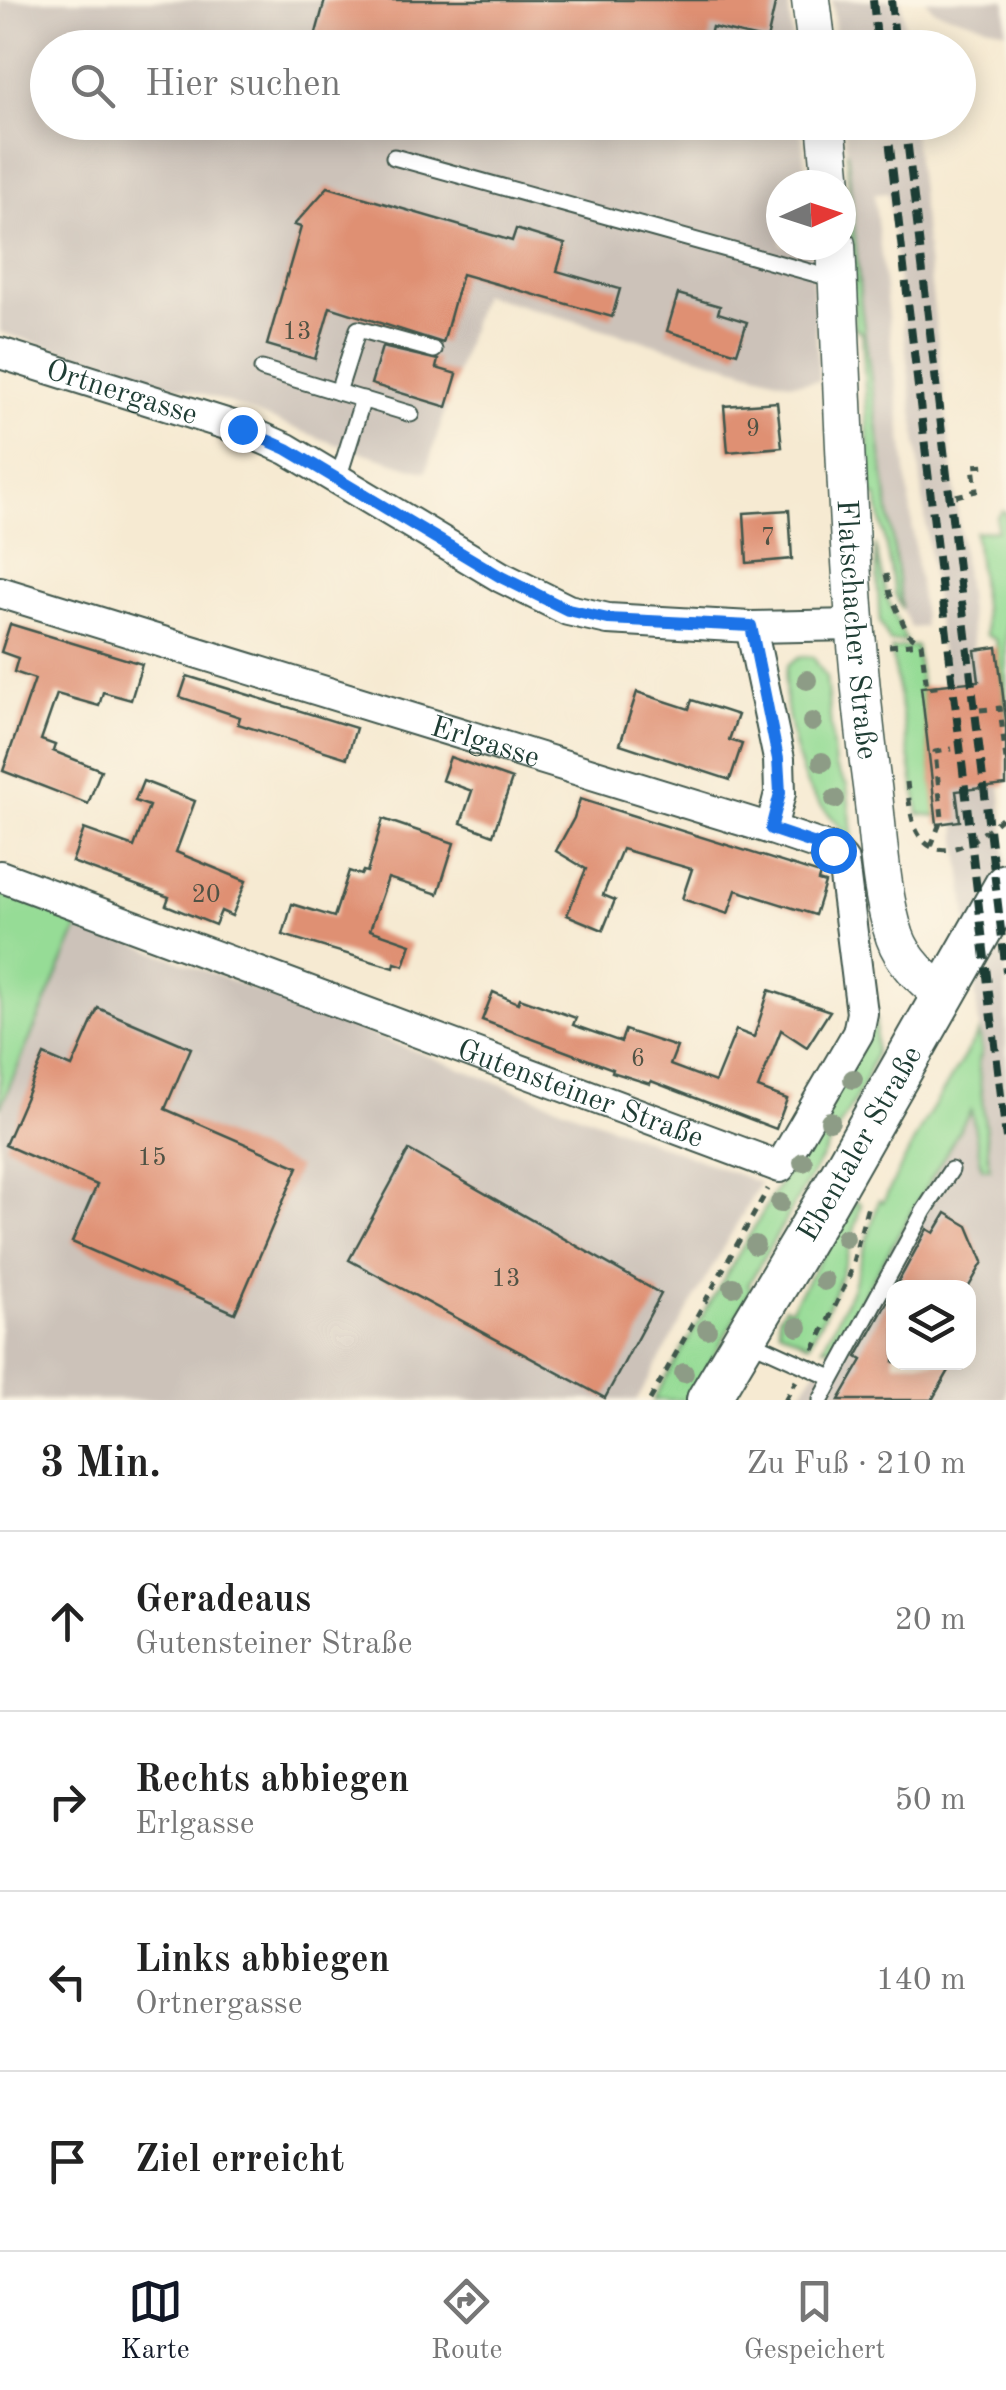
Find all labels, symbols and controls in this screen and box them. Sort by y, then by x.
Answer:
search box [30,30,976,140]
icon: search [65,58,120,113]
text: Hier suchen [145,66,341,104]
north arrow [766,170,856,260]
house number: 13 [282,320,312,345]
street label: Ortnergasse [42,355,201,431]
route end [220,407,266,453]
house number: 9 [746,417,760,442]
street label: Flatschacher Straße [830,499,881,761]
house number: 7 [761,526,775,551]
street label: Erlgasse [427,712,543,774]
route start [811,828,857,874]
house number: 20 [191,883,221,908]
street label: Gutensteiner Straße [453,1035,707,1154]
street label: Ebentaler Straße [793,1041,928,1247]
house number: 6 [631,1047,645,1072]
house number: 15 [137,1146,167,1171]
house number: 13 [491,1267,521,1292]
map controls [886,1280,976,1370]
button: layers [886,1280,976,1370]
text: 3 Min. [40,1444,161,1486]
text: Zu Fuß · 210 m [747,1449,966,1481]
text: Geradeaus [135,1582,311,1620]
icon: ahead [40,1594,95,1649]
text: 20 m [895,1605,966,1637]
text: Gutensteiner Straße [135,1629,412,1661]
text: Rechts abbiegen [135,1762,409,1800]
icon: right [40,1774,95,1829]
text: 50 m [895,1785,966,1817]
text: Erlgasse [135,1809,254,1841]
text: Links abbiegen [135,1942,390,1980]
icon: left [40,1954,95,2009]
text: 140 m [876,1965,966,1997]
text: Ortnergasse [135,1989,302,2021]
icon: arrive [40,2134,95,2189]
text: Ziel erreicht [135,2142,344,2180]
tab: Karte [121,2274,190,2369]
tab: Route [431,2274,502,2369]
tab: Gespeichert [744,2274,885,2369]

